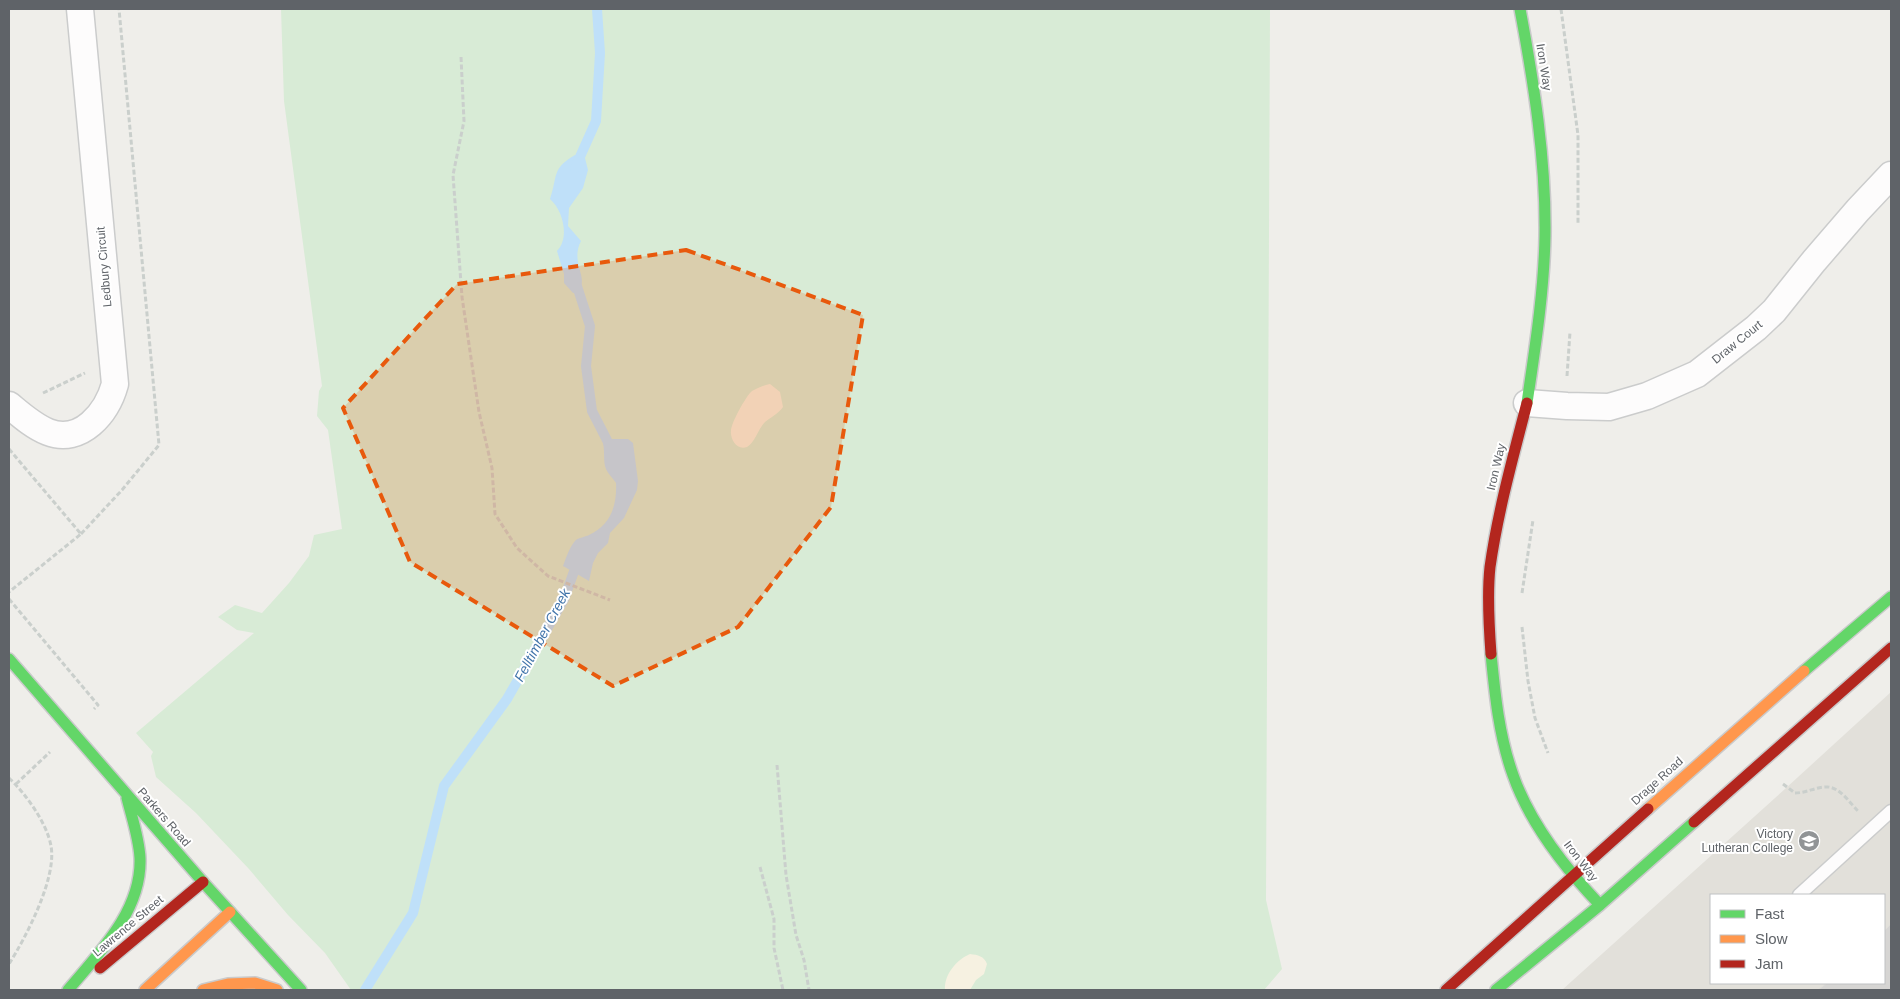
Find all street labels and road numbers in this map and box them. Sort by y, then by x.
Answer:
street label: Iron Way [1533,42,1555,92]
street label: Ledbury Circuit [93,226,114,308]
street label: Draw Court [1709,317,1765,367]
street label: Iron Way [1484,442,1508,492]
street label: Drage Road [1628,754,1686,808]
street label: Parkers Road [135,785,193,849]
street label: Iron Way [1561,838,1601,884]
street label: Lawrence Street [90,892,166,959]

